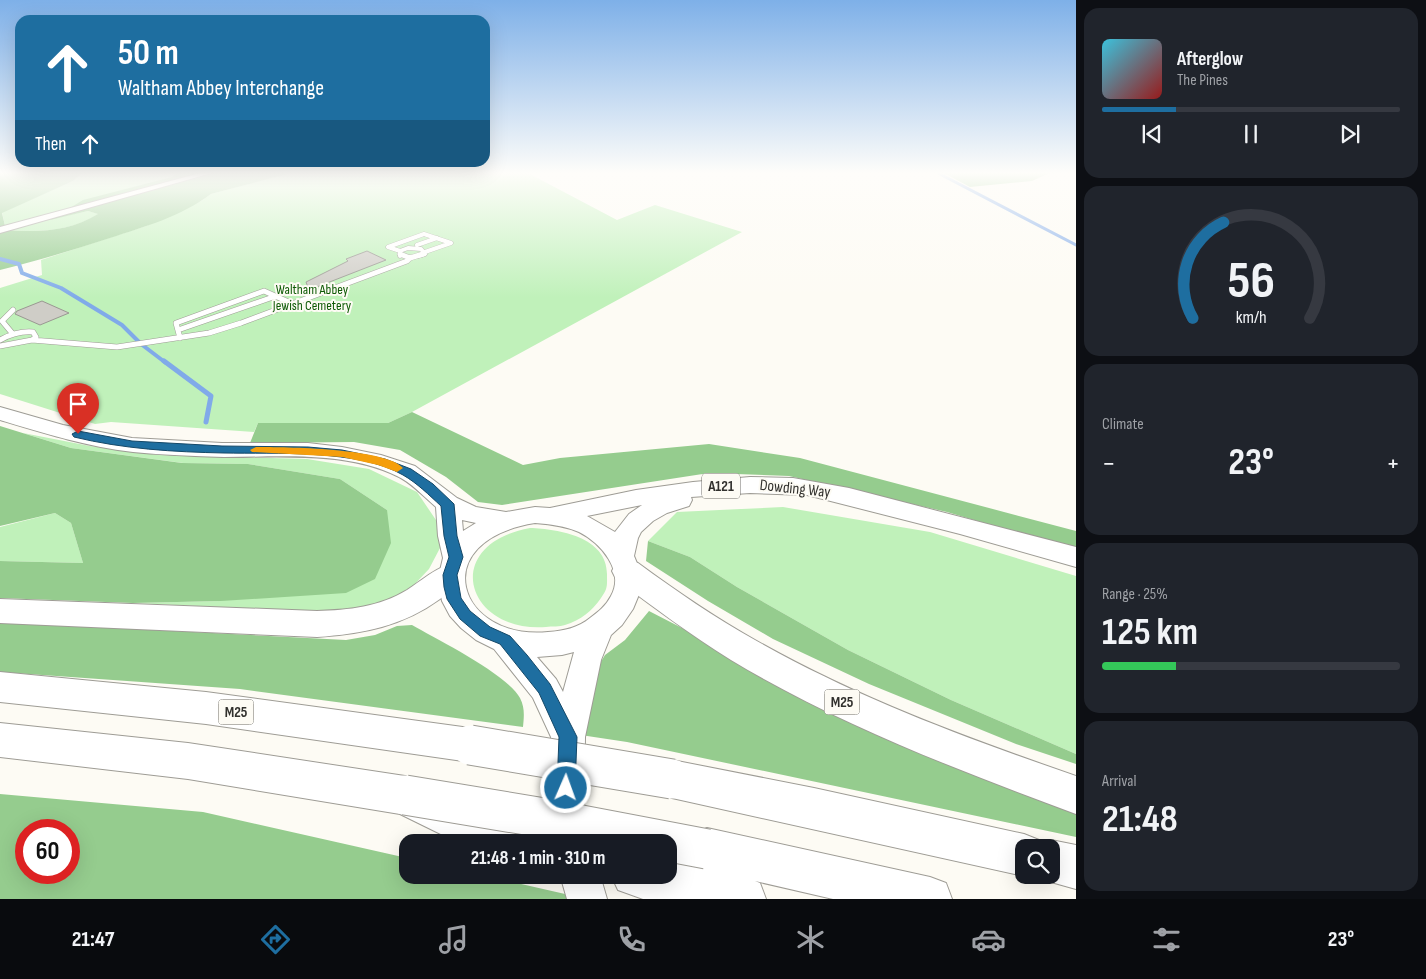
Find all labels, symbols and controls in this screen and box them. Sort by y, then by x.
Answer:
text: 50 m [118,32,179,75]
icon: ahead [35,35,100,100]
text: Afterglow [1177,48,1243,71]
text: The Pines [1177,71,1228,90]
text: Waltham Abbey Interchange [118,75,324,102]
icon: previous [1138,120,1166,148]
icon: pause [1237,120,1265,148]
icon: next [1336,120,1364,148]
icon: ahead [76,130,104,158]
text: Then [35,133,66,156]
text: 56 [1227,250,1275,313]
park label: Waltham Abbey Jewish Cemetery [272,281,352,314]
text: km/h [1236,307,1266,328]
pin [57,383,99,434]
icon: arrive [64,390,92,418]
text: Climate [1102,415,1144,434]
text: 23° [1228,440,1274,485]
text: − [1102,447,1116,480]
text: + [1386,447,1400,480]
road number: A121 [702,474,740,498]
street label: Dowding Way [759,476,831,502]
text: Range · 25% [1102,585,1168,604]
text: 125 km [1102,610,1198,655]
road number: M25 [824,690,860,714]
road number: M25 [218,700,254,724]
position arrow [539,761,591,813]
text: Arrival [1102,772,1136,791]
text: 21:48 [1102,797,1178,842]
speed limit sign: 60 [15,819,80,884]
map controls [1015,839,1060,884]
button: search [1015,839,1060,884]
text: 21:48 · 1 min · 310 m [471,847,605,870]
icon: directions [258,922,293,957]
icon: music [436,922,471,957]
icon: phone [614,922,649,957]
icon: climate [793,922,828,957]
icon: car [971,922,1006,957]
icon: filters [1149,922,1184,957]
text: 21:47 [72,926,114,953]
text: 23° [1328,926,1354,953]

